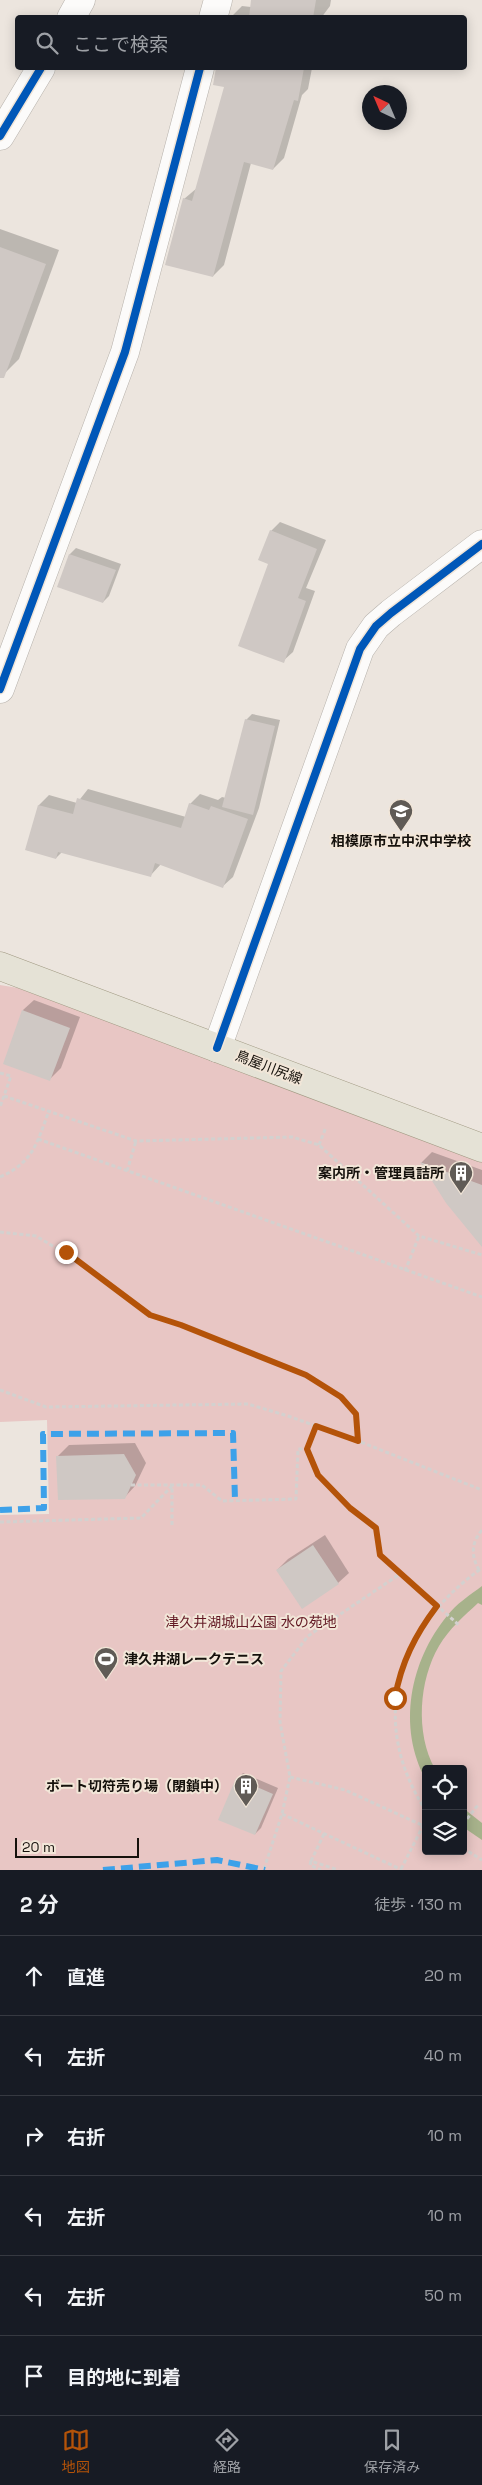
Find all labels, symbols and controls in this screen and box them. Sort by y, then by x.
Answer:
search box [15,15,467,70]
icon: search [33,29,61,57]
text: ここで検索 [73,32,168,57]
north arrow [362,85,407,130]
school or university icon: 相模原市立中沢中学校 [388,798,414,832]
place label: 相模原市立中沢中学校 [331,832,471,850]
street label: 鳥屋川尻線 [233,1046,305,1088]
building icon: 案内所・管理員詰所 [448,1160,474,1194]
place label: 案内所・管理員詰所 [318,1164,444,1182]
route end [55,1241,78,1264]
park label: 津久井湖城山公園 水の苑地 [165,1613,337,1631]
sports icon: 津久井湖レークテニス [93,1646,119,1680]
place label: 津久井湖レークテニス [124,1650,264,1668]
route start [384,1687,407,1710]
map controls [422,1765,467,1855]
button: locate [422,1765,467,1810]
building icon: ボート切符売り場（閉鎖中） [233,1773,259,1807]
place label: ボート切符売り場（閉鎖中） [46,1777,228,1795]
button: layers [422,1810,467,1855]
scale bar [15,1835,139,1858]
text: 20 m [22,1838,55,1856]
text: 2 分 [20,1891,59,1918]
text: 徒歩 · 130 m [374,1894,462,1915]
icon: ahead [20,1962,48,1990]
text: 直進 [67,1965,105,1990]
text: 20 m [424,1965,462,1986]
icon: left [20,2042,48,2070]
text: 左折 [67,2045,105,2070]
text: 40 m [424,2045,462,2066]
icon: right [20,2122,48,2150]
text: 右折 [67,2125,105,2150]
text: 10 m [427,2125,462,2146]
icon: left [20,2202,48,2230]
text: 左折 [67,2205,105,2230]
text: 10 m [427,2205,462,2226]
icon: left [20,2282,48,2310]
text: 左折 [67,2285,105,2310]
text: 50 m [424,2285,462,2306]
icon: arrive [20,2362,48,2390]
text: 目的地に到着 [67,2365,181,2390]
tab: 地図 [62,2426,90,2476]
tab: 経路 [213,2426,241,2476]
tab: 保存済み [364,2426,420,2476]

